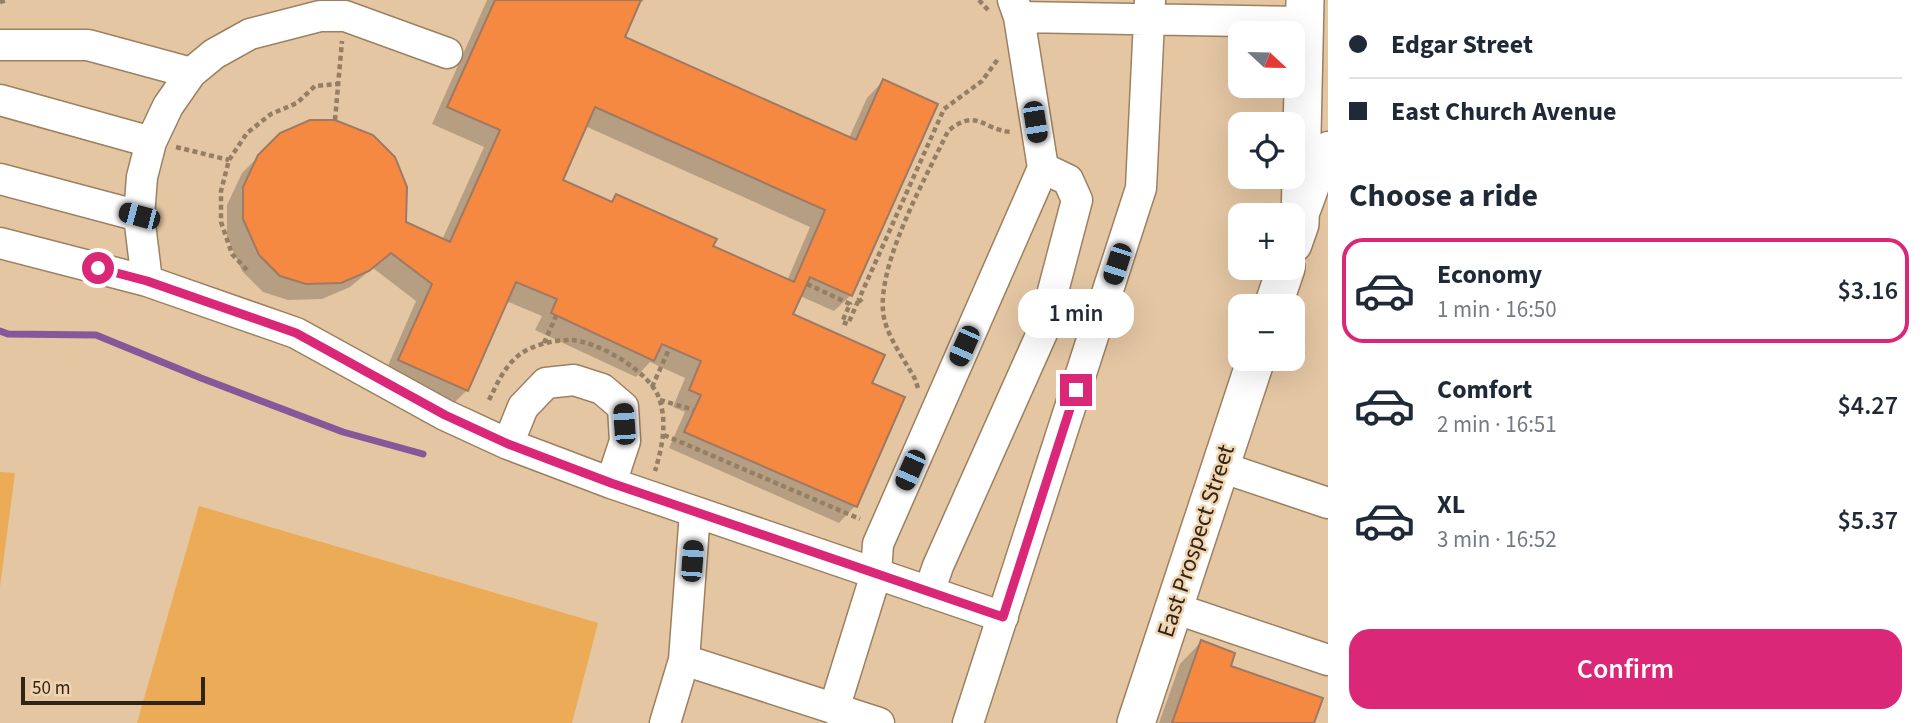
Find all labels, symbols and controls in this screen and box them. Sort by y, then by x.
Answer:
north arrow [1228,21,1306,98]
map controls [1228,21,1305,371]
text: Edgar Street [1391,26,1533,63]
text: East Church Avenue [1391,93,1617,130]
car [1022,100,1049,144]
button: locate [1228,112,1305,189]
text: Choose a ride [1349,173,1538,219]
car [116,200,163,232]
button: + [1228,203,1305,280]
car [1101,241,1134,287]
route start [82,252,114,284]
text: Economy [1437,256,1542,293]
icon: car [1353,259,1416,322]
text: $3.16 [1837,272,1898,309]
callout: 1 min [1018,288,1134,338]
text: 1 min · 16:50 [1437,293,1557,326]
button: − [1228,294,1305,371]
text: 1 min [1049,297,1103,330]
car [946,323,983,369]
text: Comfort [1437,371,1532,408]
route end [1060,374,1092,406]
icon: car [1353,374,1416,437]
text: $4.27 [1837,387,1898,424]
car [613,402,636,446]
text: 2 min · 16:51 [1437,408,1557,441]
street label: East Prospect Street [1148,440,1244,642]
car [892,447,929,493]
text: XL [1437,486,1465,523]
icon: car [1353,489,1416,552]
text: $5.37 [1837,502,1898,539]
text: 3 min · 16:52 [1437,523,1557,556]
car [681,539,704,583]
button: Confirm [1349,629,1902,709]
scale bar [21,674,205,706]
text: 50 m [32,675,70,702]

